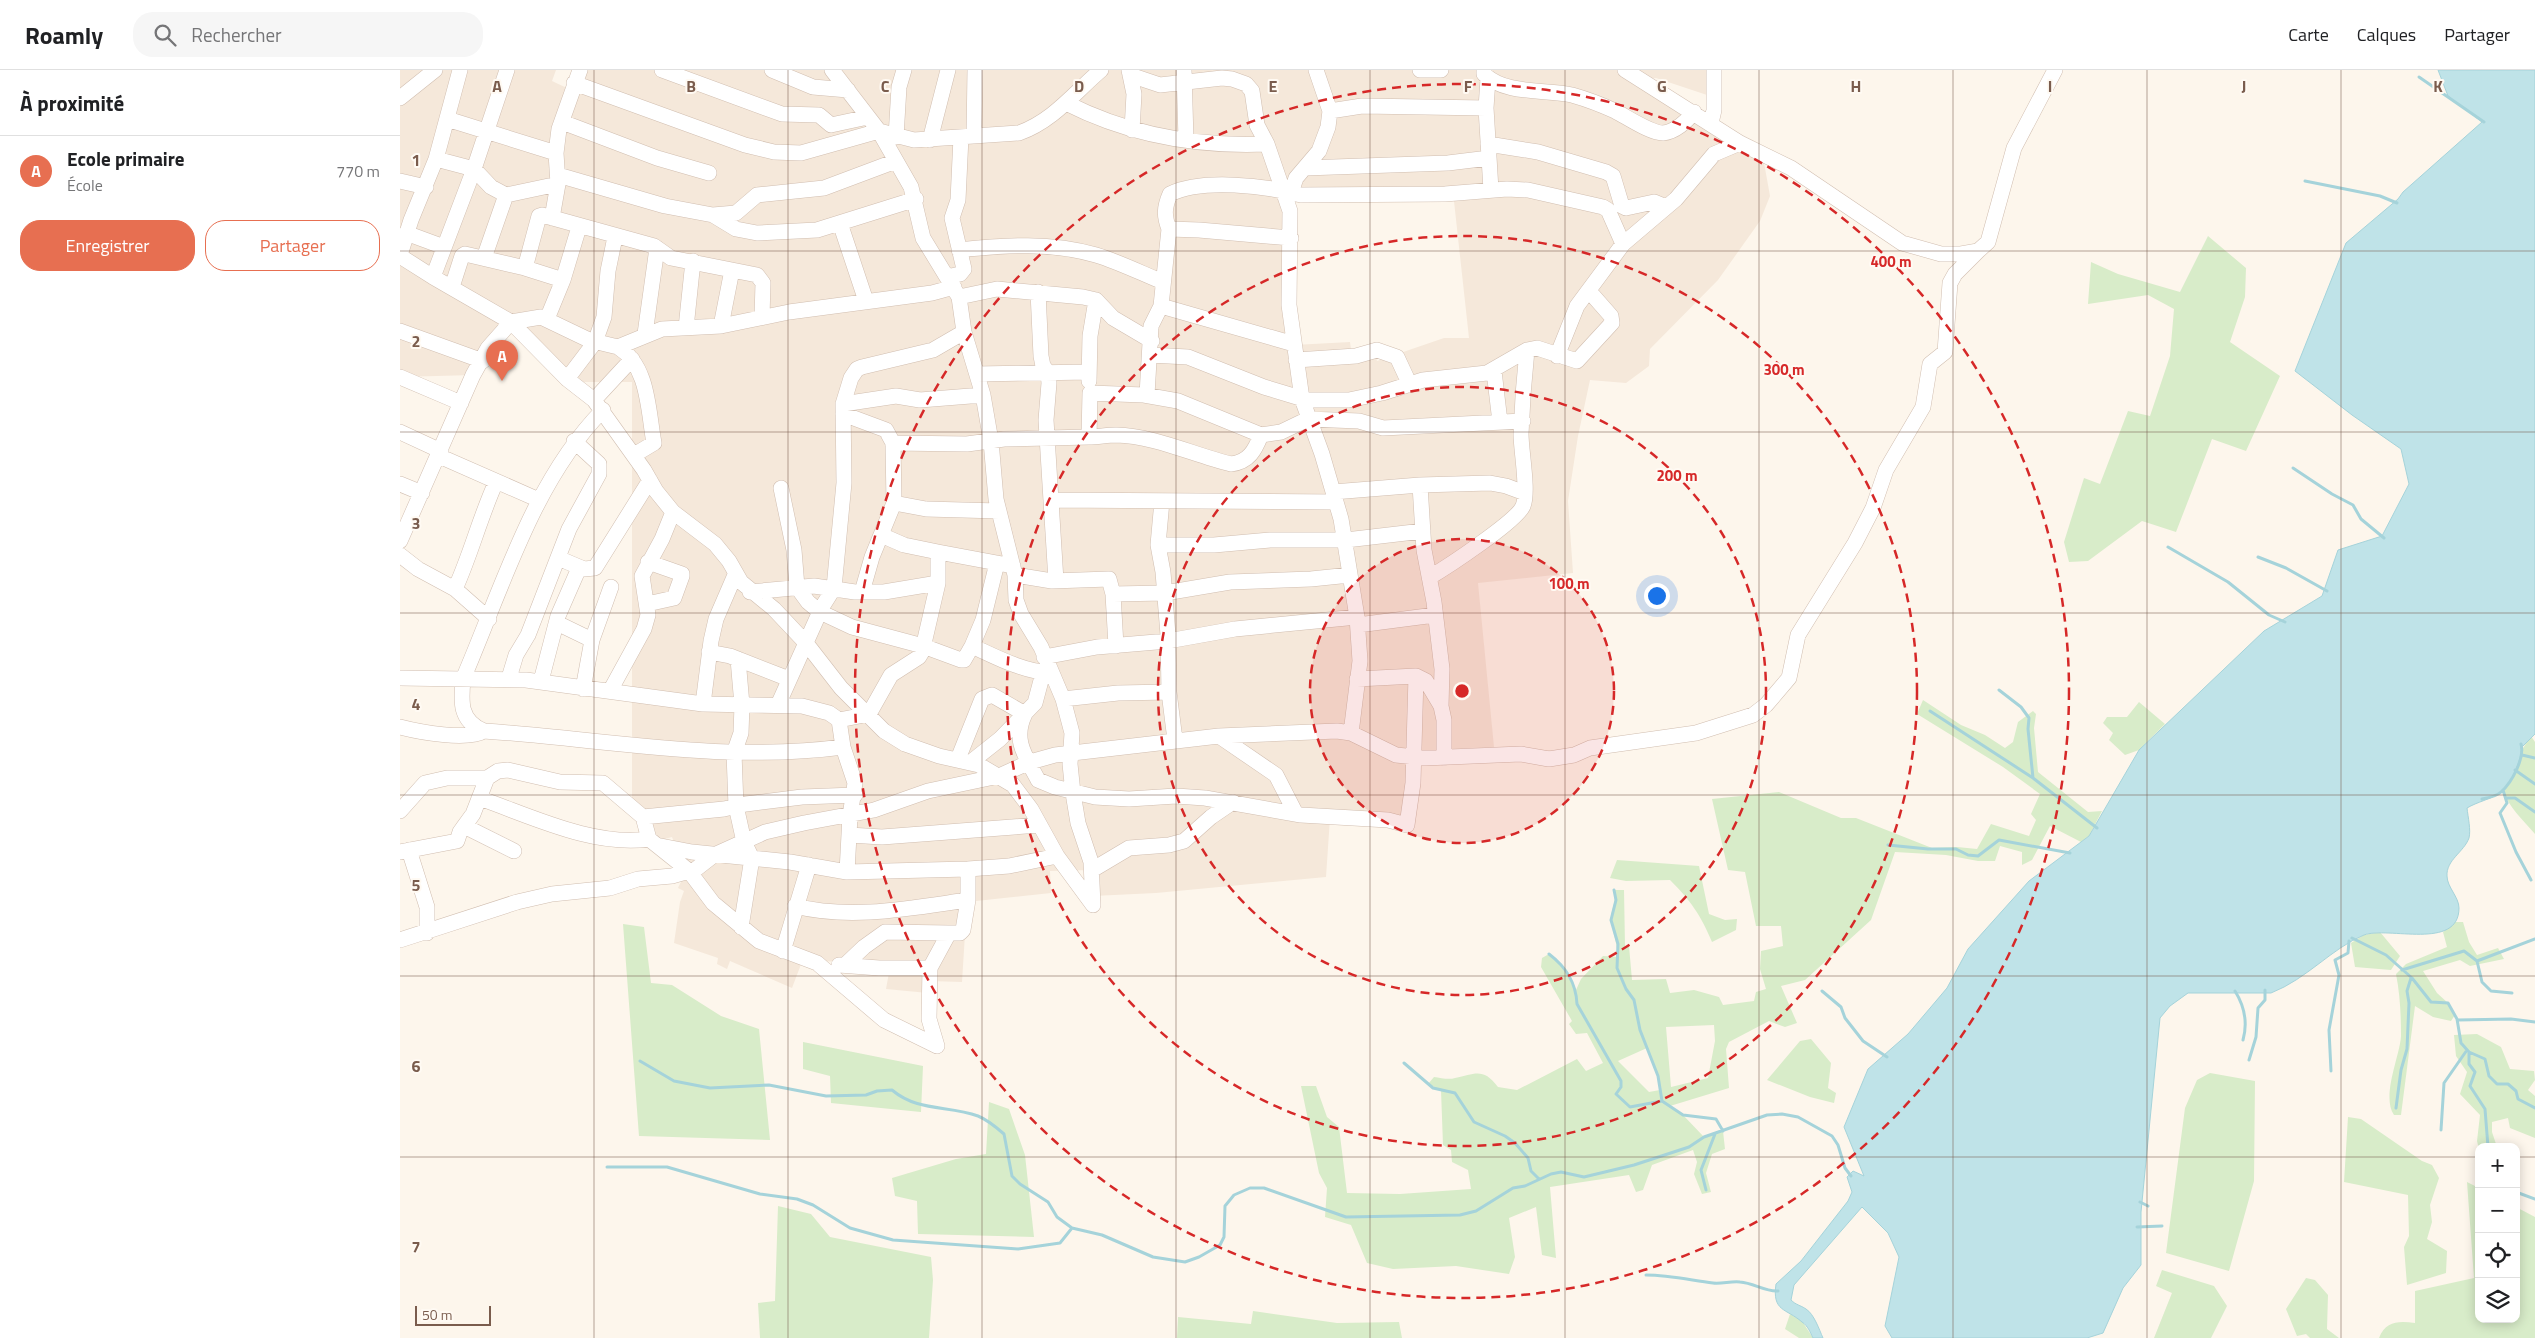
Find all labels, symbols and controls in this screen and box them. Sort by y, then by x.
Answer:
search box [133,12,483,57]
text: Roamly [25,17,103,53]
text: Rechercher [191,20,282,49]
icon: search [151,21,179,49]
text: Carte [2288,21,2329,48]
text: Calques [2357,21,2416,48]
text: Partager [2444,21,2510,48]
text: A [492,74,502,98]
text: B [686,74,696,98]
text: C [881,74,890,98]
text: D [1074,74,1084,98]
text: E [1269,74,1278,98]
text: F [1464,74,1473,98]
text: G [1657,74,1667,98]
text: H [1851,74,1861,98]
text: I [2048,74,2052,98]
text: J [2242,74,2246,98]
text: K [2433,74,2443,98]
text: À proximité [20,87,124,119]
text: Ecole primaire [67,144,185,173]
text: 1 [412,148,420,172]
text: A [31,159,41,183]
text: 770 m [336,159,380,183]
text: École [67,173,103,197]
button: Enregistrer [20,220,195,271]
button: Partager [205,220,380,271]
text: 400 m [1870,250,1912,273]
text: 2 [412,329,420,353]
pin: A [486,340,518,381]
text: 300 m [1763,358,1805,381]
text: 200 m [1656,464,1698,487]
text: 3 [412,511,420,535]
text: 100 m [1548,572,1590,595]
your location [1644,583,1670,609]
centre of rings [1453,682,1471,700]
text: 4 [412,692,421,716]
text: 5 [412,873,421,897]
text: 6 [412,1054,421,1078]
map controls [2475,1143,2520,1323]
button: + [2475,1143,2520,1188]
button: − [2475,1188,2520,1233]
button: locate [2475,1233,2520,1278]
text: 7 [412,1235,420,1259]
button: layers [2475,1278,2520,1323]
scale bar [415,1303,491,1326]
text: 50 m [422,1304,452,1325]

